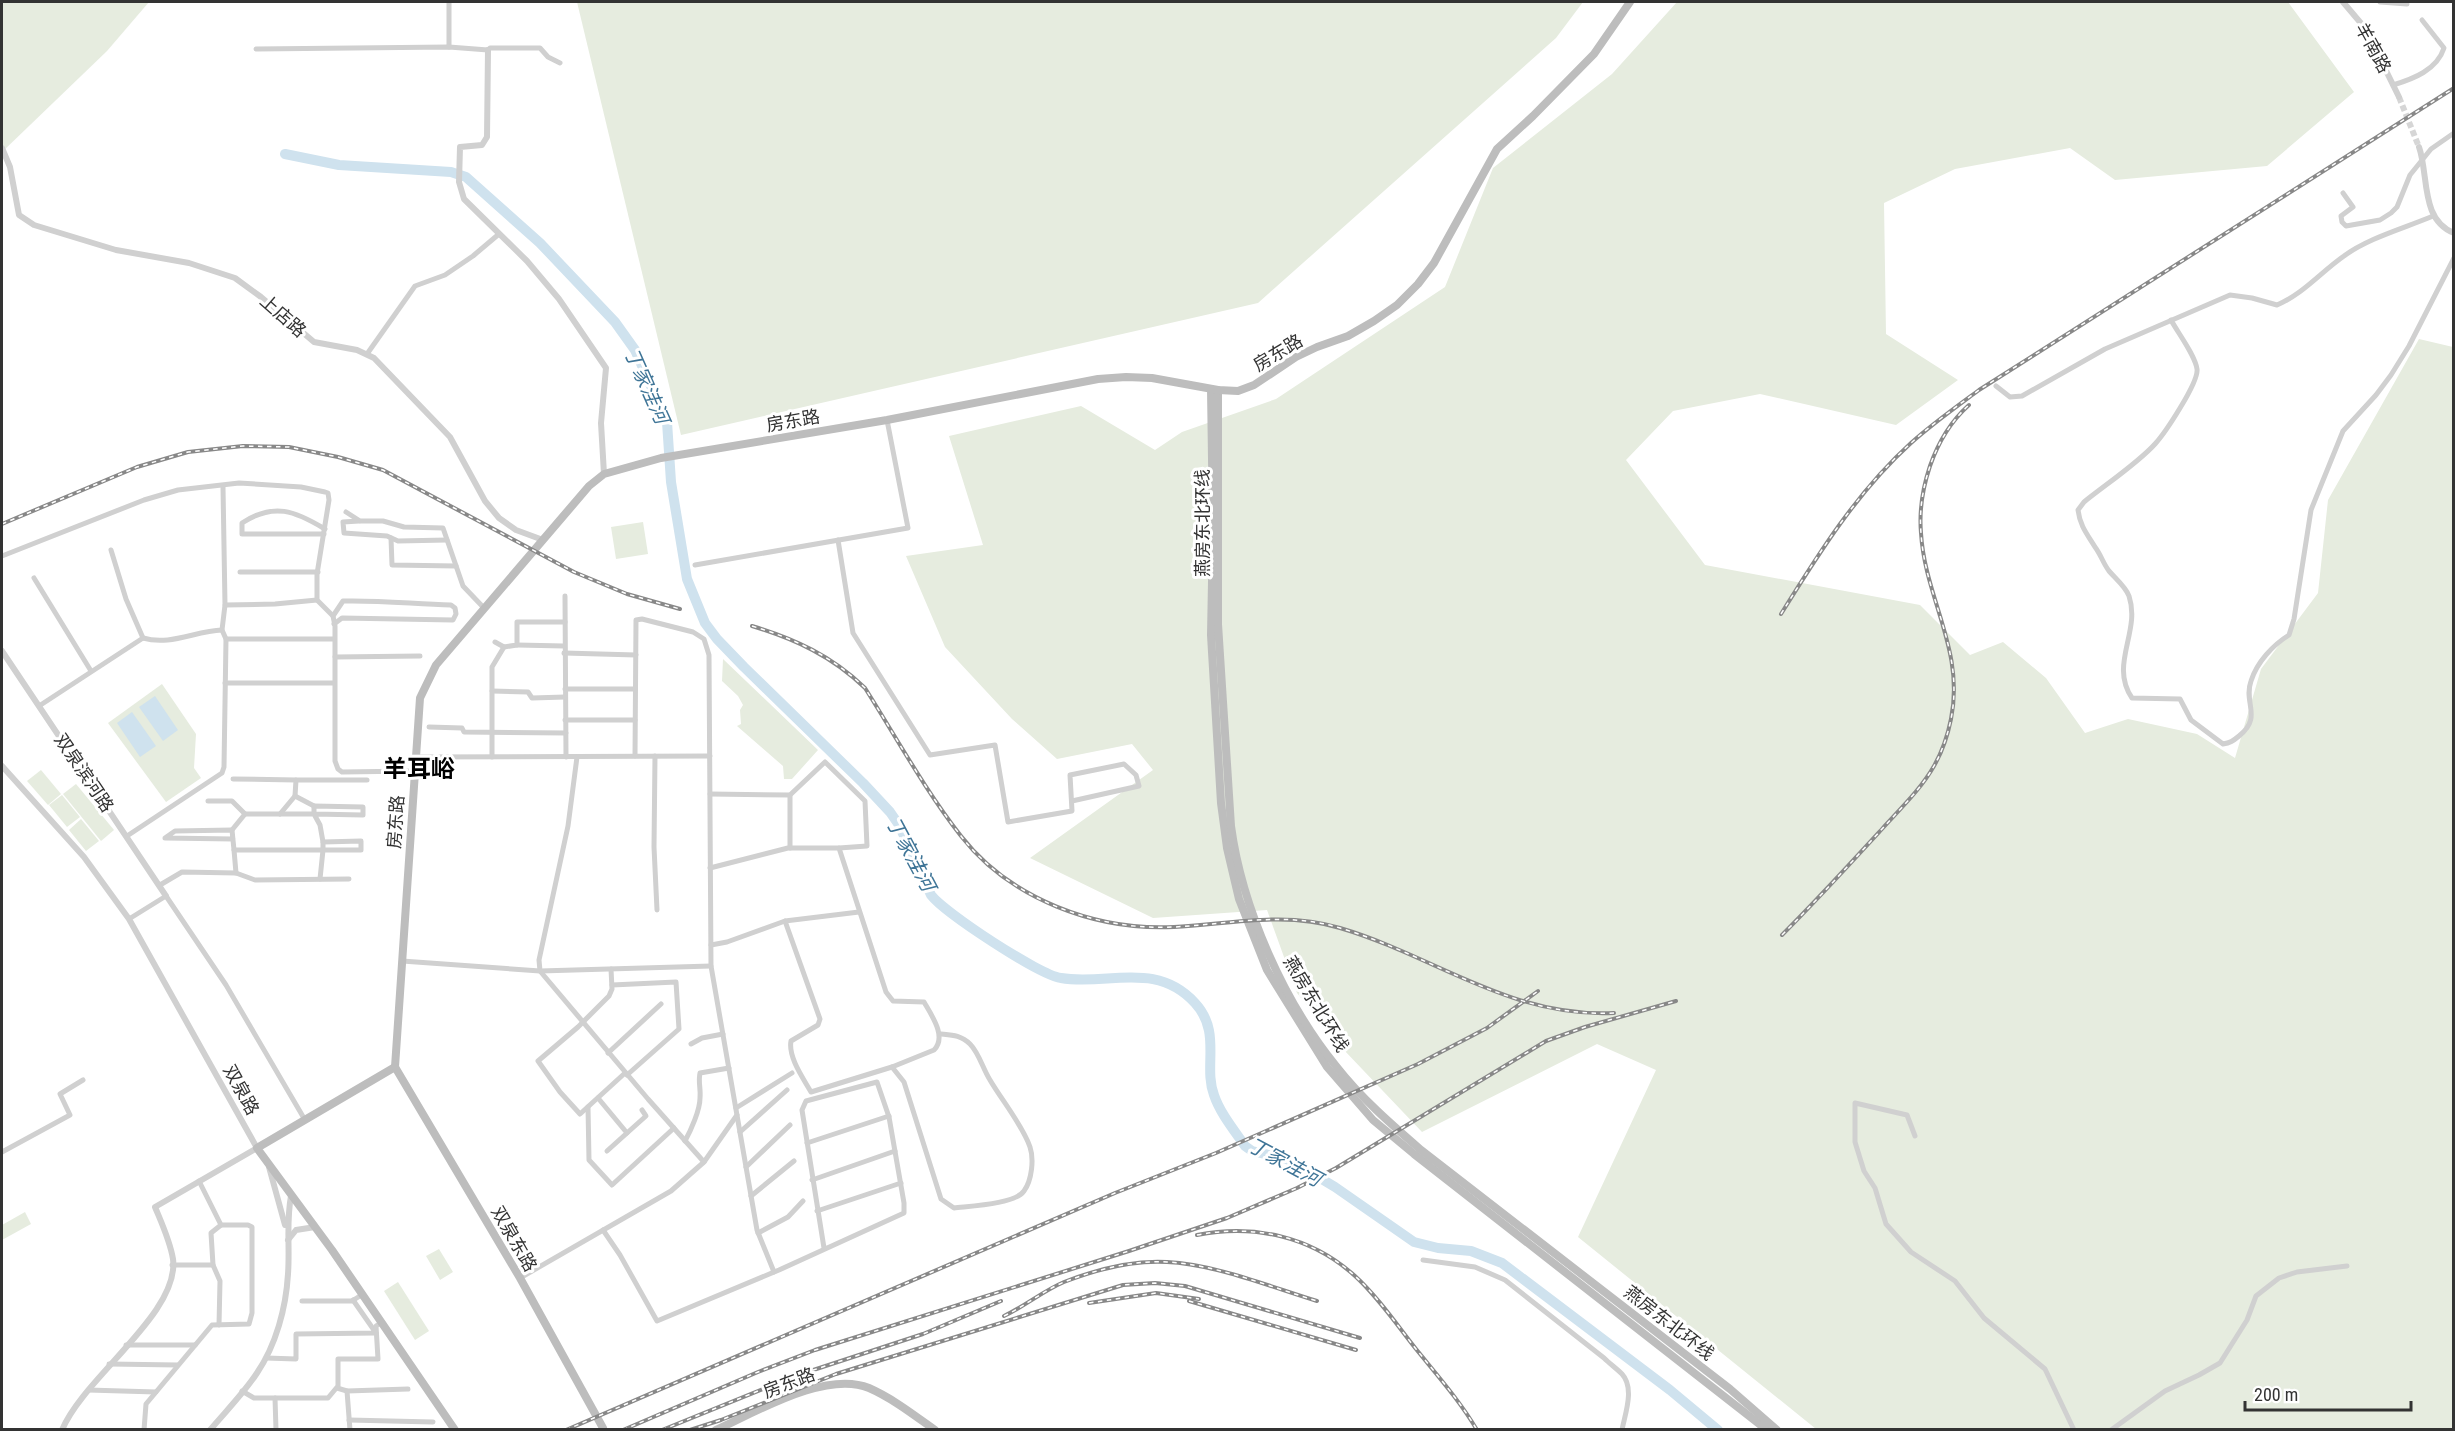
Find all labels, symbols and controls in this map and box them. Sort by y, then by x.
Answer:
street label: 羊南路 [2351,19,2396,76]
street label: 上店路 [256,290,311,341]
street label: 房东路 [1249,330,1306,375]
water label: 丁家洼河 [620,345,676,431]
street label: 房东路 [765,405,821,436]
street label: 燕房东北环线 [1192,469,1213,577]
street label: 双泉滨河路 [51,730,118,816]
district label: 羊耳峪 [383,755,455,783]
street label: 房东路 [383,794,408,850]
water label: 丁家洼河 [882,813,942,898]
street label: 燕房东北环线 [1280,952,1353,1055]
street label: 双泉路 [219,1061,264,1118]
water label: 丁家洼河 [1244,1133,1329,1193]
street label: 双泉东路 [487,1202,542,1275]
street label: 燕房东北环线 [1620,1281,1718,1364]
street label: 房东路 [760,1363,818,1402]
scale bar [2245,1374,2412,1412]
text: 200 m [2254,1384,2298,1405]

